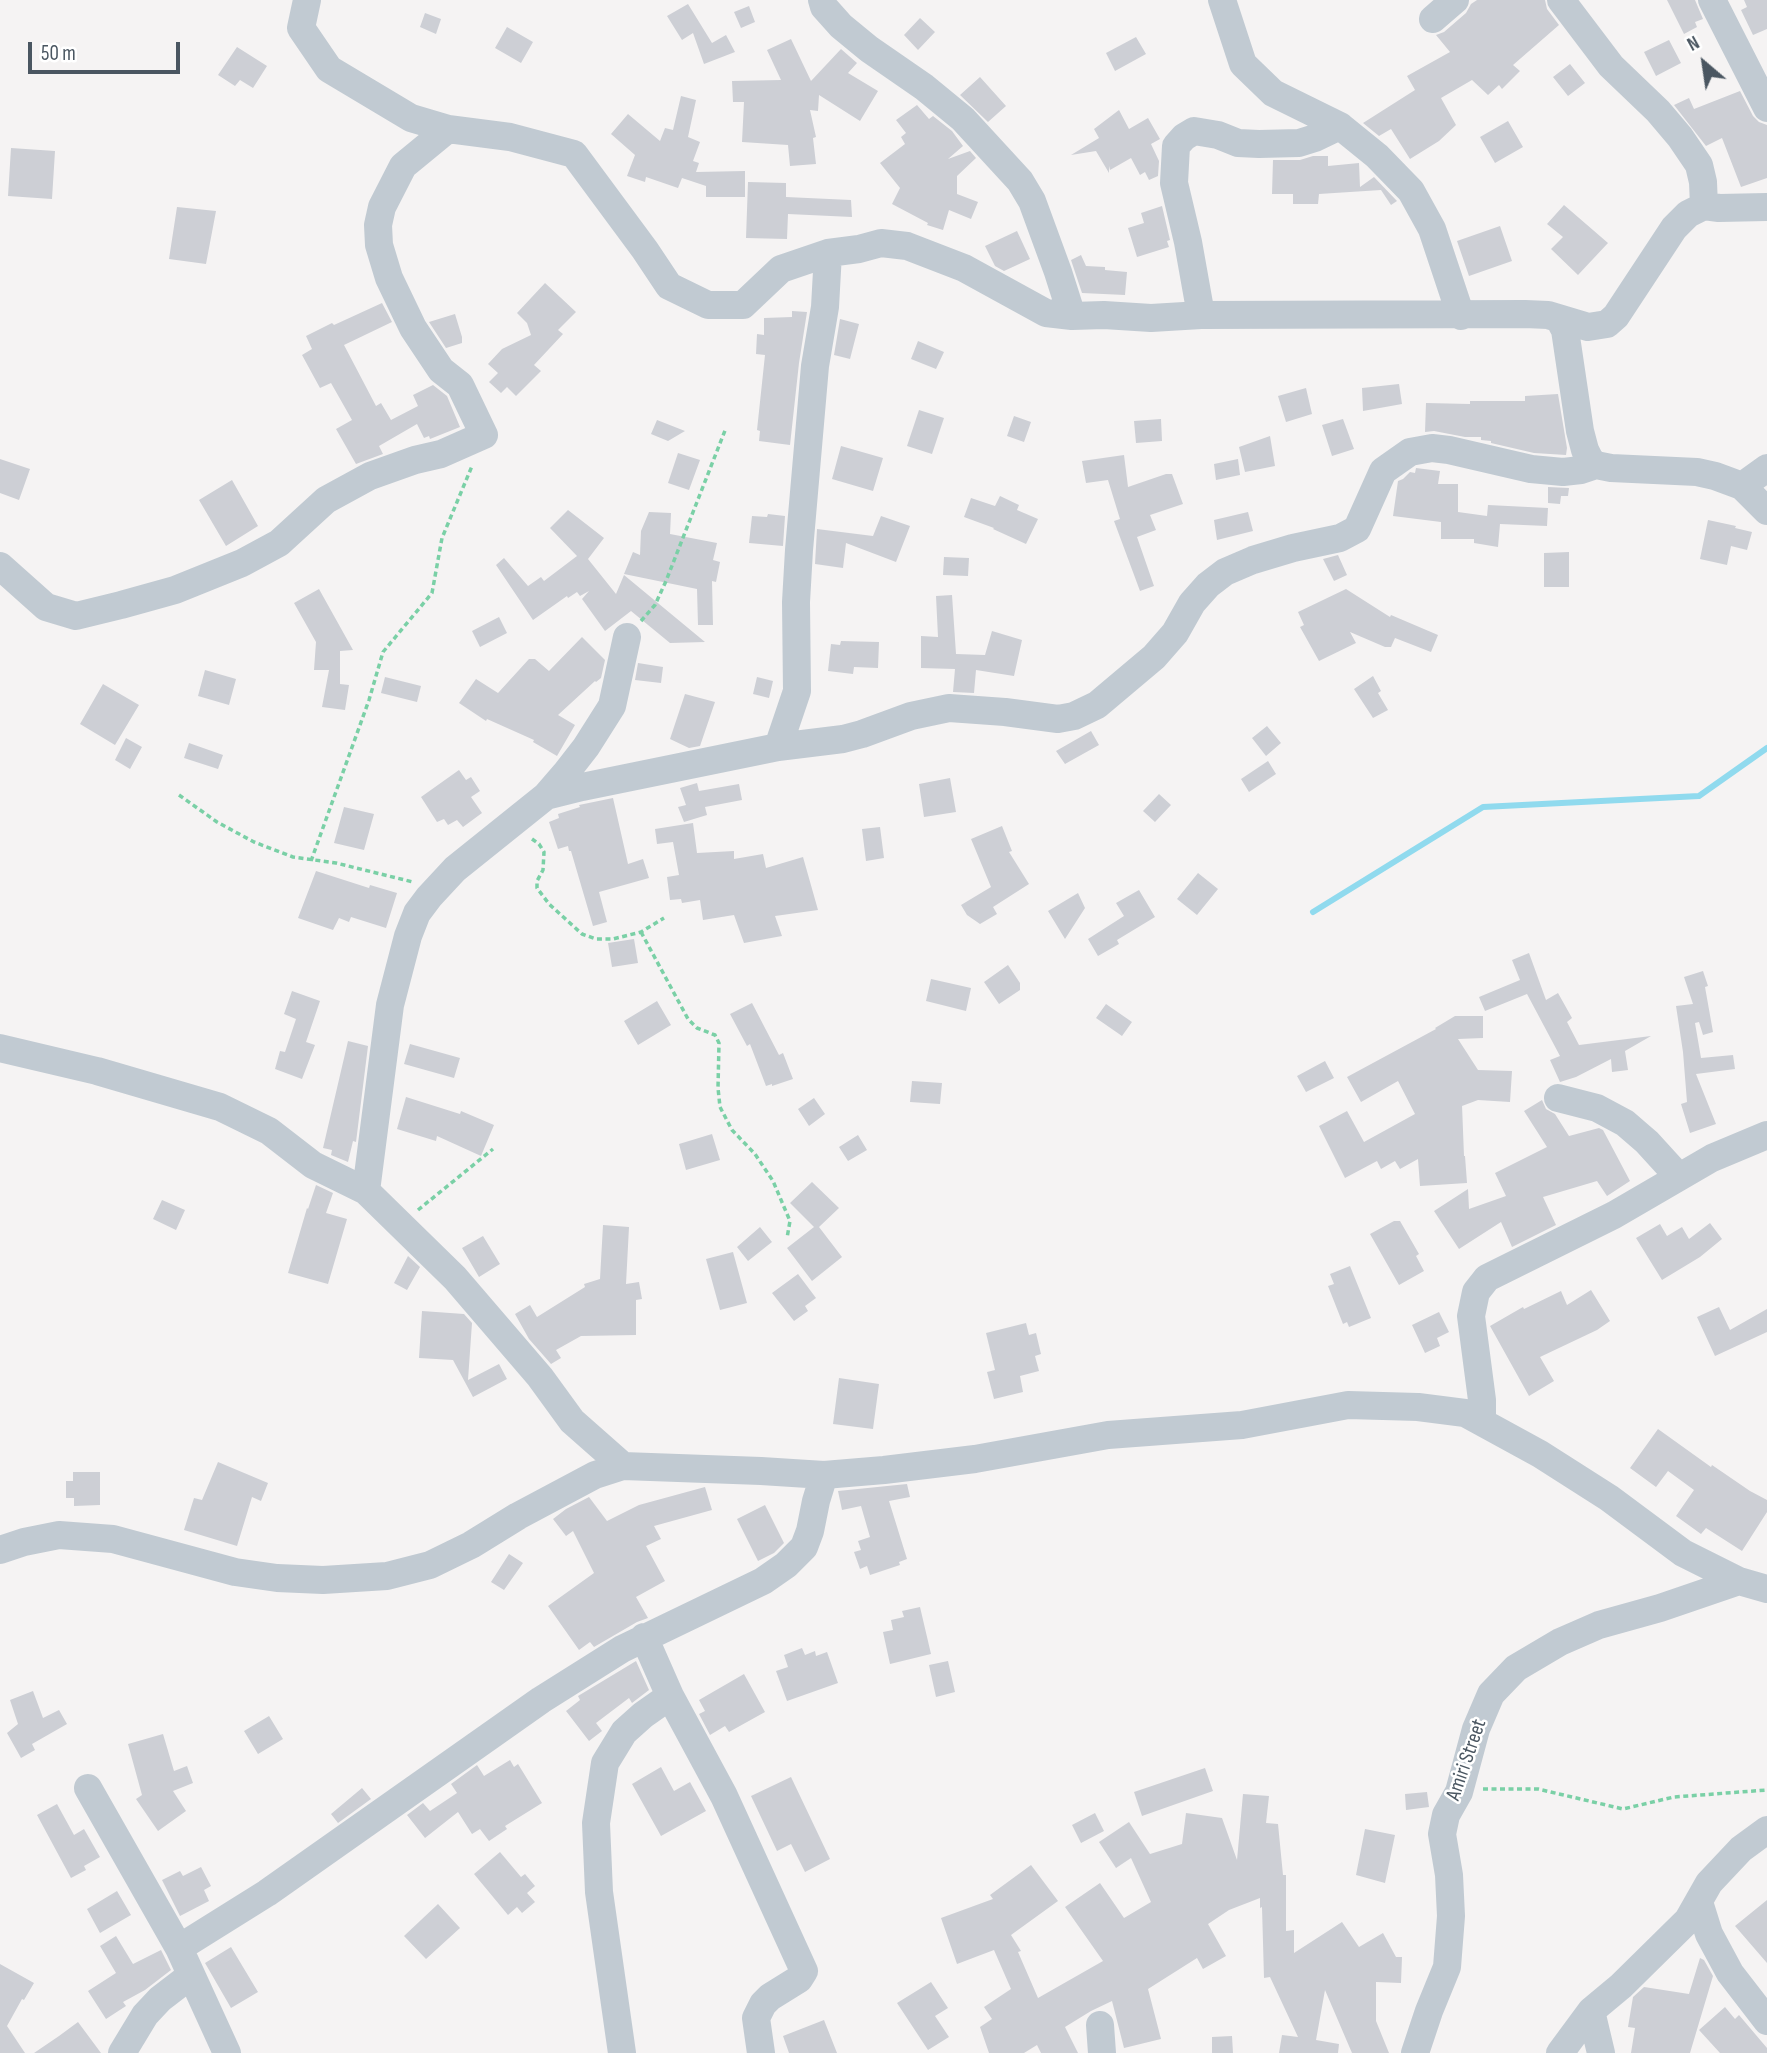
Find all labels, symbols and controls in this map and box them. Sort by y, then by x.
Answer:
scale bar [32,28,184,72]
north arrow [1669,28,1739,98]
text: N [1684,32,1704,57]
text: 50 m [41,41,76,66]
street label: Amiri Street [1441,1716,1493,1804]

